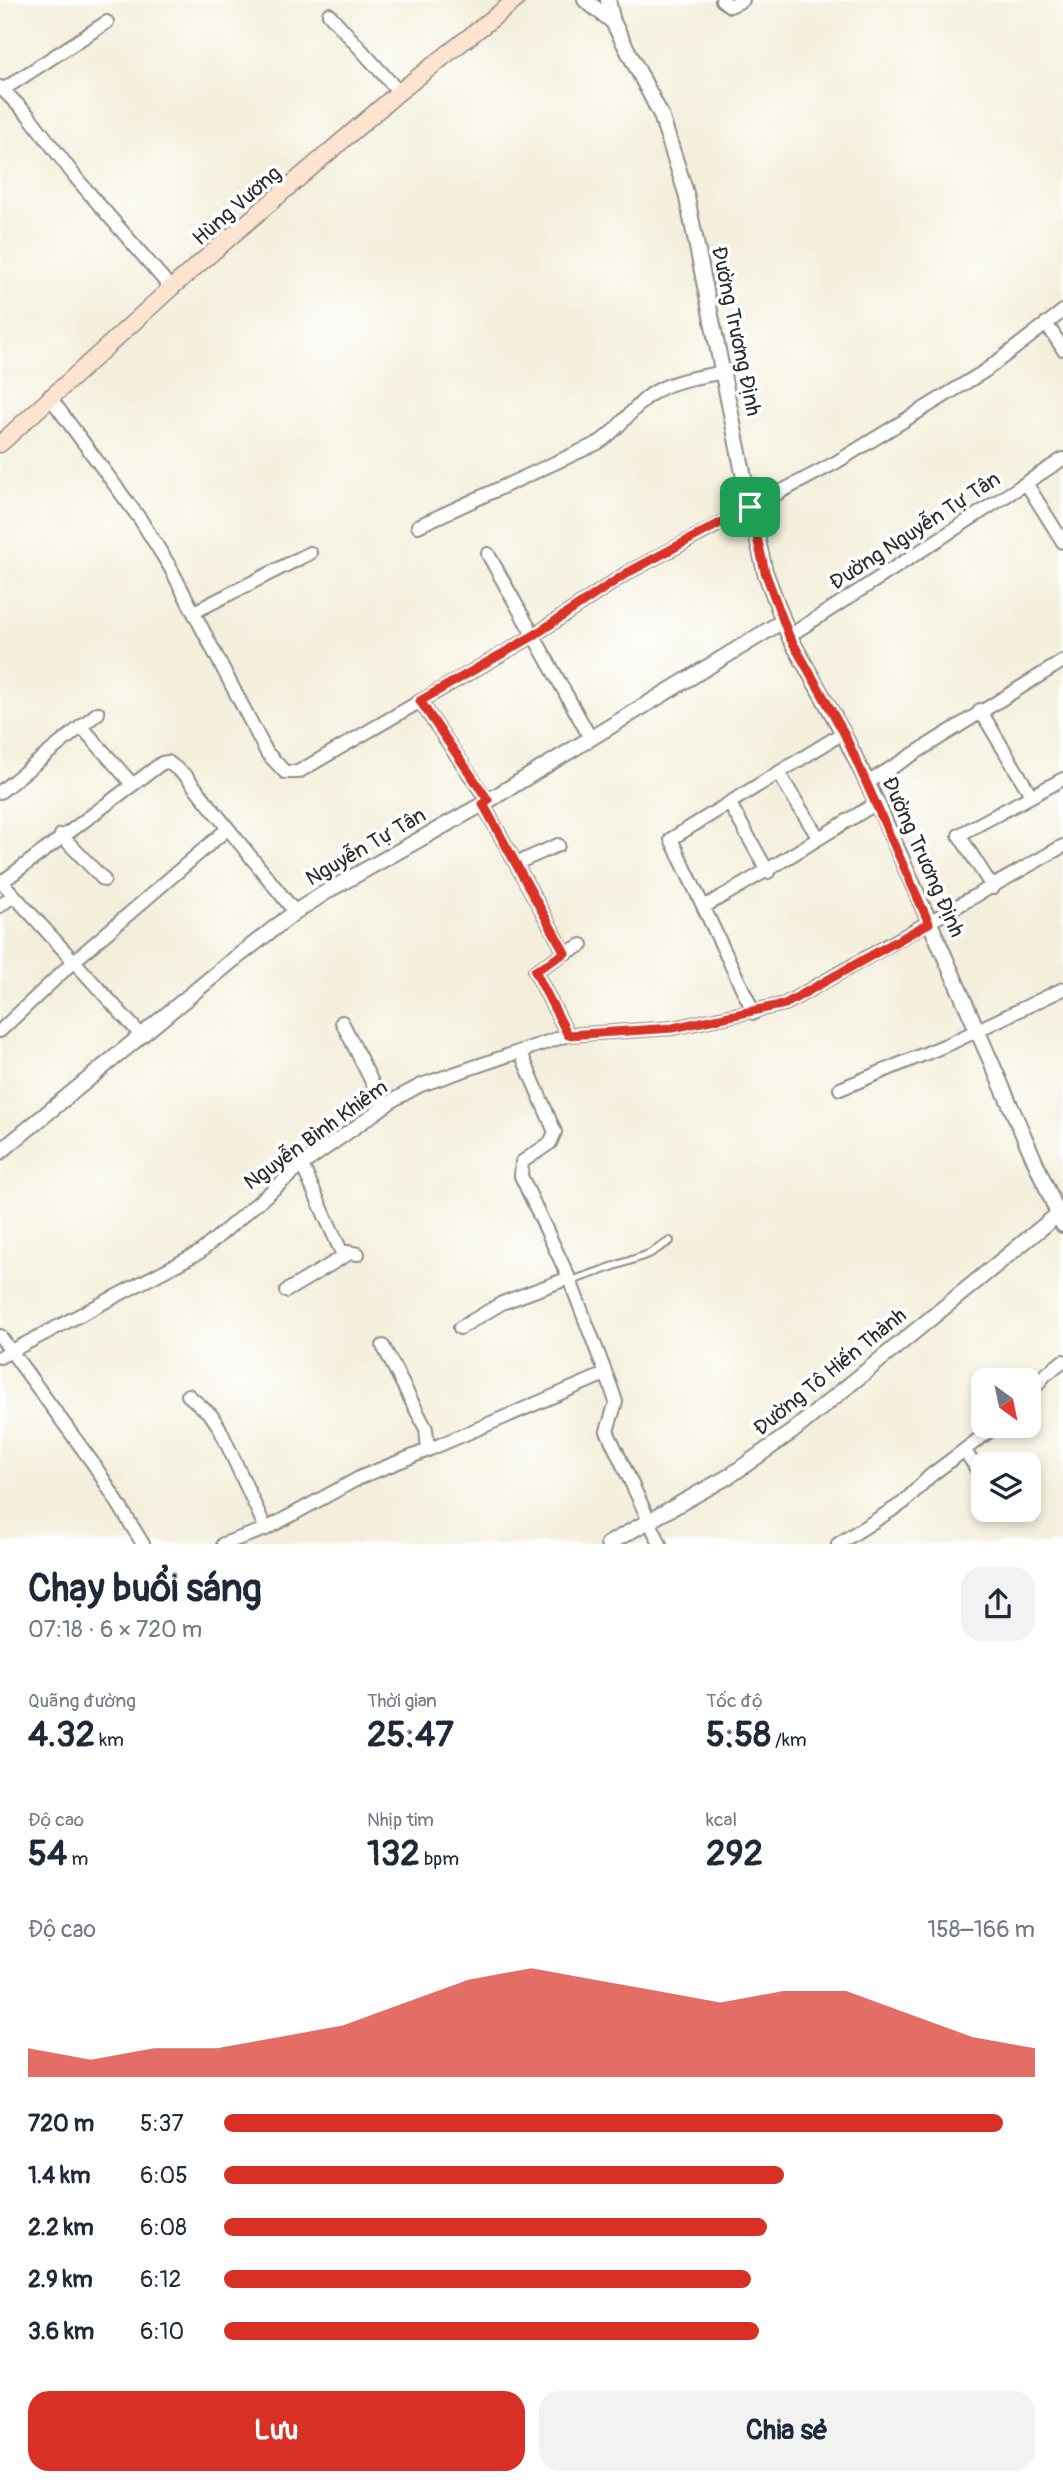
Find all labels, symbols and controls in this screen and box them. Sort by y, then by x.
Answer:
street label: Hùng Vương [187,160,287,252]
street label: Đường Trương Định [705,244,767,418]
street label: Đường Nguyễn Tự Tân [825,466,1005,596]
pin [720,477,780,537]
icon: arrive [731,488,769,526]
street label: Đường Trương Định [876,773,970,941]
street label: Nguyễn Tự Tân [301,802,431,892]
street label: Nguyễn Bình Khiêm [239,1074,393,1196]
street label: Đường Tô Hiến Thành [748,1302,912,1442]
north arrow [971,1368,1041,1438]
map controls [971,1368,1041,1522]
button: layers [971,1452,1041,1522]
text: Chạy buổi sáng [28,1565,262,1613]
button: share [961,1567,1035,1641]
text: 07:18 · 6 × 720 m [28,1615,202,1644]
text: Quãng đường [28,1689,136,1713]
text: Thời gian [367,1689,437,1713]
text: Tốc độ [706,1689,763,1713]
text: 4.32 [28,1713,95,1757]
text: 25:47 [367,1713,454,1757]
text: 5:58 [706,1713,771,1757]
text: km [95,1728,124,1752]
text: /km [771,1728,807,1752]
text: Độ cao [28,1808,84,1832]
text: Nhịp tim [367,1808,434,1832]
text: kcal [706,1808,737,1832]
text: 54 [28,1832,67,1876]
text: 132 [367,1832,420,1876]
text: 292 [706,1832,763,1876]
text: m [67,1847,88,1871]
text: bpm [420,1847,459,1871]
text: Độ cao [28,1915,96,1944]
text: 158–166 m [927,1915,1035,1944]
text: 720 m [28,2109,94,2138]
text: 5:37 [140,2109,184,2138]
text: 1.4 km [28,2161,90,2190]
text: 6:05 [140,2161,188,2190]
text: 2.2 km [28,2213,94,2242]
text: 6:08 [140,2213,187,2242]
text: 2.9 km [28,2265,93,2294]
text: 6:12 [140,2265,181,2294]
text: 3.6 km [28,2317,94,2346]
text: 6:10 [140,2317,184,2346]
button: Lưu [28,2391,525,2471]
button: Chia sẻ [539,2391,1035,2471]

